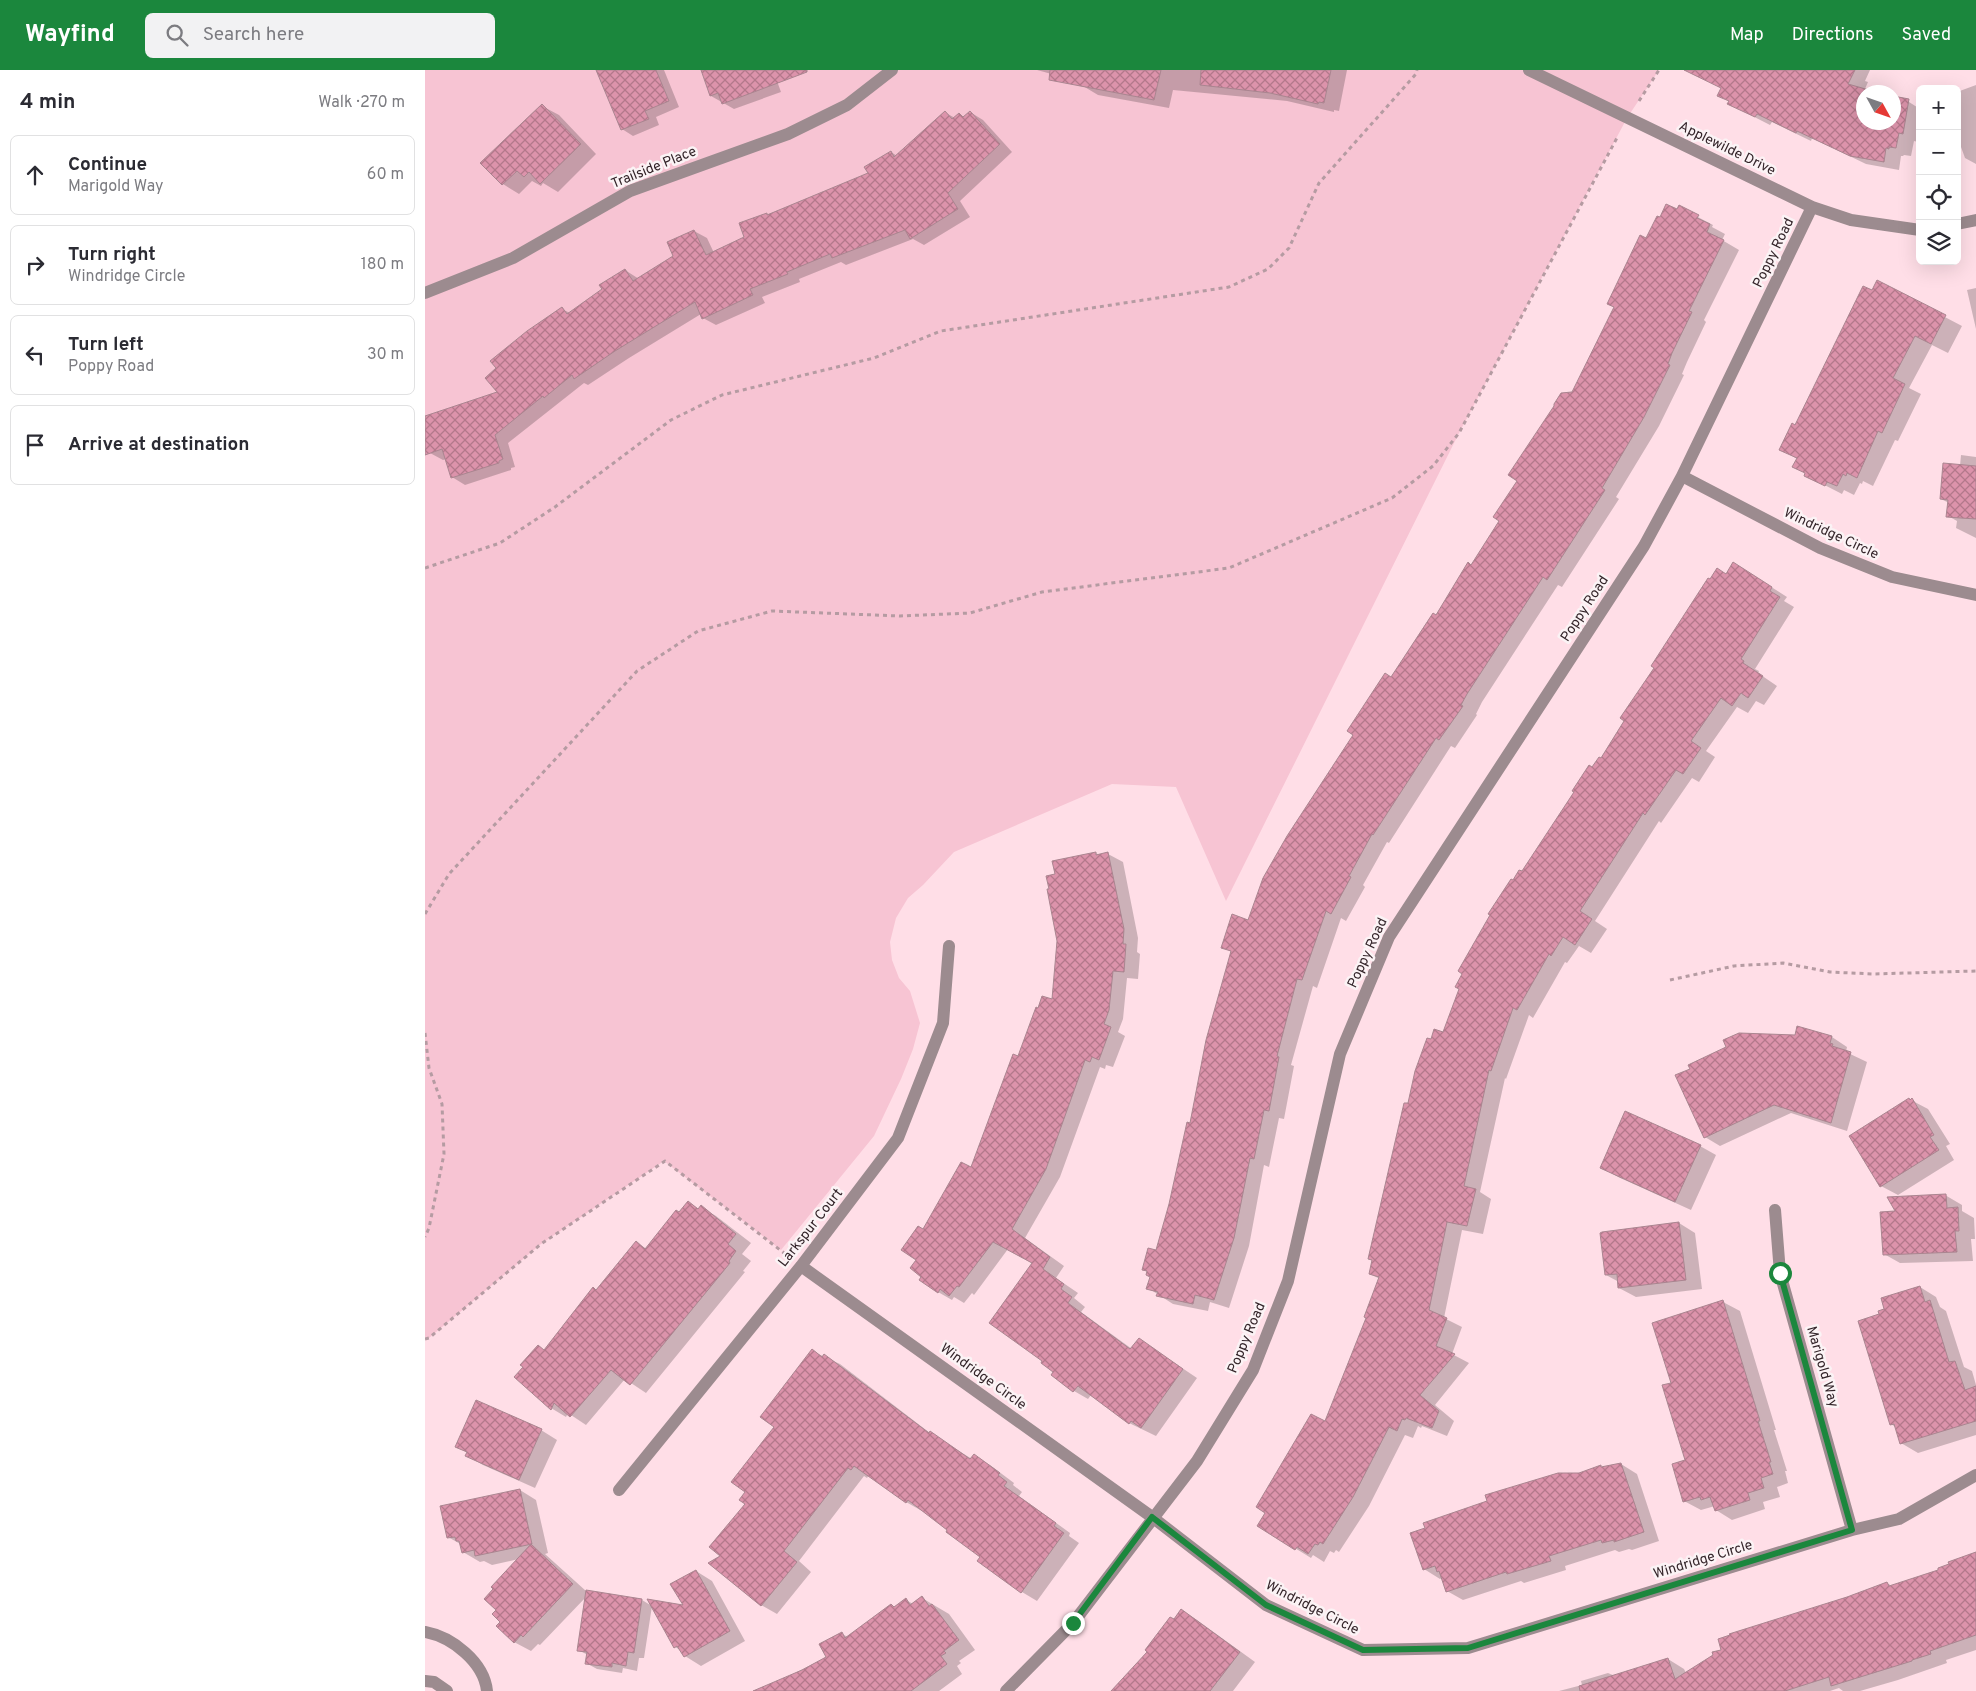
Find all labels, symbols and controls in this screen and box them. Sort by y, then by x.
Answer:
search box [145,13,495,58]
text: Wayfind [25,20,115,50]
icon: search [163,21,191,49]
text: Search here [203,23,304,47]
text: Map [1730,24,1764,47]
text: Directions [1792,24,1874,47]
text: Saved [1902,24,1951,47]
north arrow [1856,85,1901,130]
map controls [1916,85,1961,265]
button: + [1916,85,1961,130]
text: 4 min [20,89,76,116]
text: Walk · 270 m [318,93,405,113]
street label: Applewilde Drive [1676,118,1778,180]
button: − [1916,130,1961,175]
street label: Trailside Place [609,143,699,193]
text: Continue [68,153,147,177]
icon: ahead [21,161,49,189]
text: 60 m [367,165,404,185]
button: locate [1916,175,1961,220]
text: Marigold Way [68,177,164,197]
street label: Poppy Road [1750,215,1798,291]
button: layers [1916,220,1961,265]
text: Turn right [68,243,156,267]
icon: right [21,251,49,279]
text: 180 m [361,255,404,275]
text: Windridge Circle [68,267,185,287]
text: Turn left [68,333,144,357]
icon: left [21,341,49,369]
text: 30 m [367,345,404,365]
text: Poppy Road [68,357,154,377]
icon: arrive [21,431,49,459]
text: Arrive at destination [68,433,249,457]
street label: Windridge Circle [1781,505,1881,563]
street label: Poppy Road [1557,573,1613,645]
street label: Poppy Road [1344,915,1392,991]
street label: Larkspur Court [775,1185,847,1271]
route start [1769,1262,1792,1285]
street label: Poppy Road [1224,1300,1270,1376]
street label: Marigold Way [1802,1324,1842,1410]
street label: Windridge Circle [936,1340,1030,1414]
street label: Windridge Circle [1651,1537,1755,1583]
street label: Windridge Circle [1262,1577,1362,1639]
route end [1062,1612,1085,1635]

